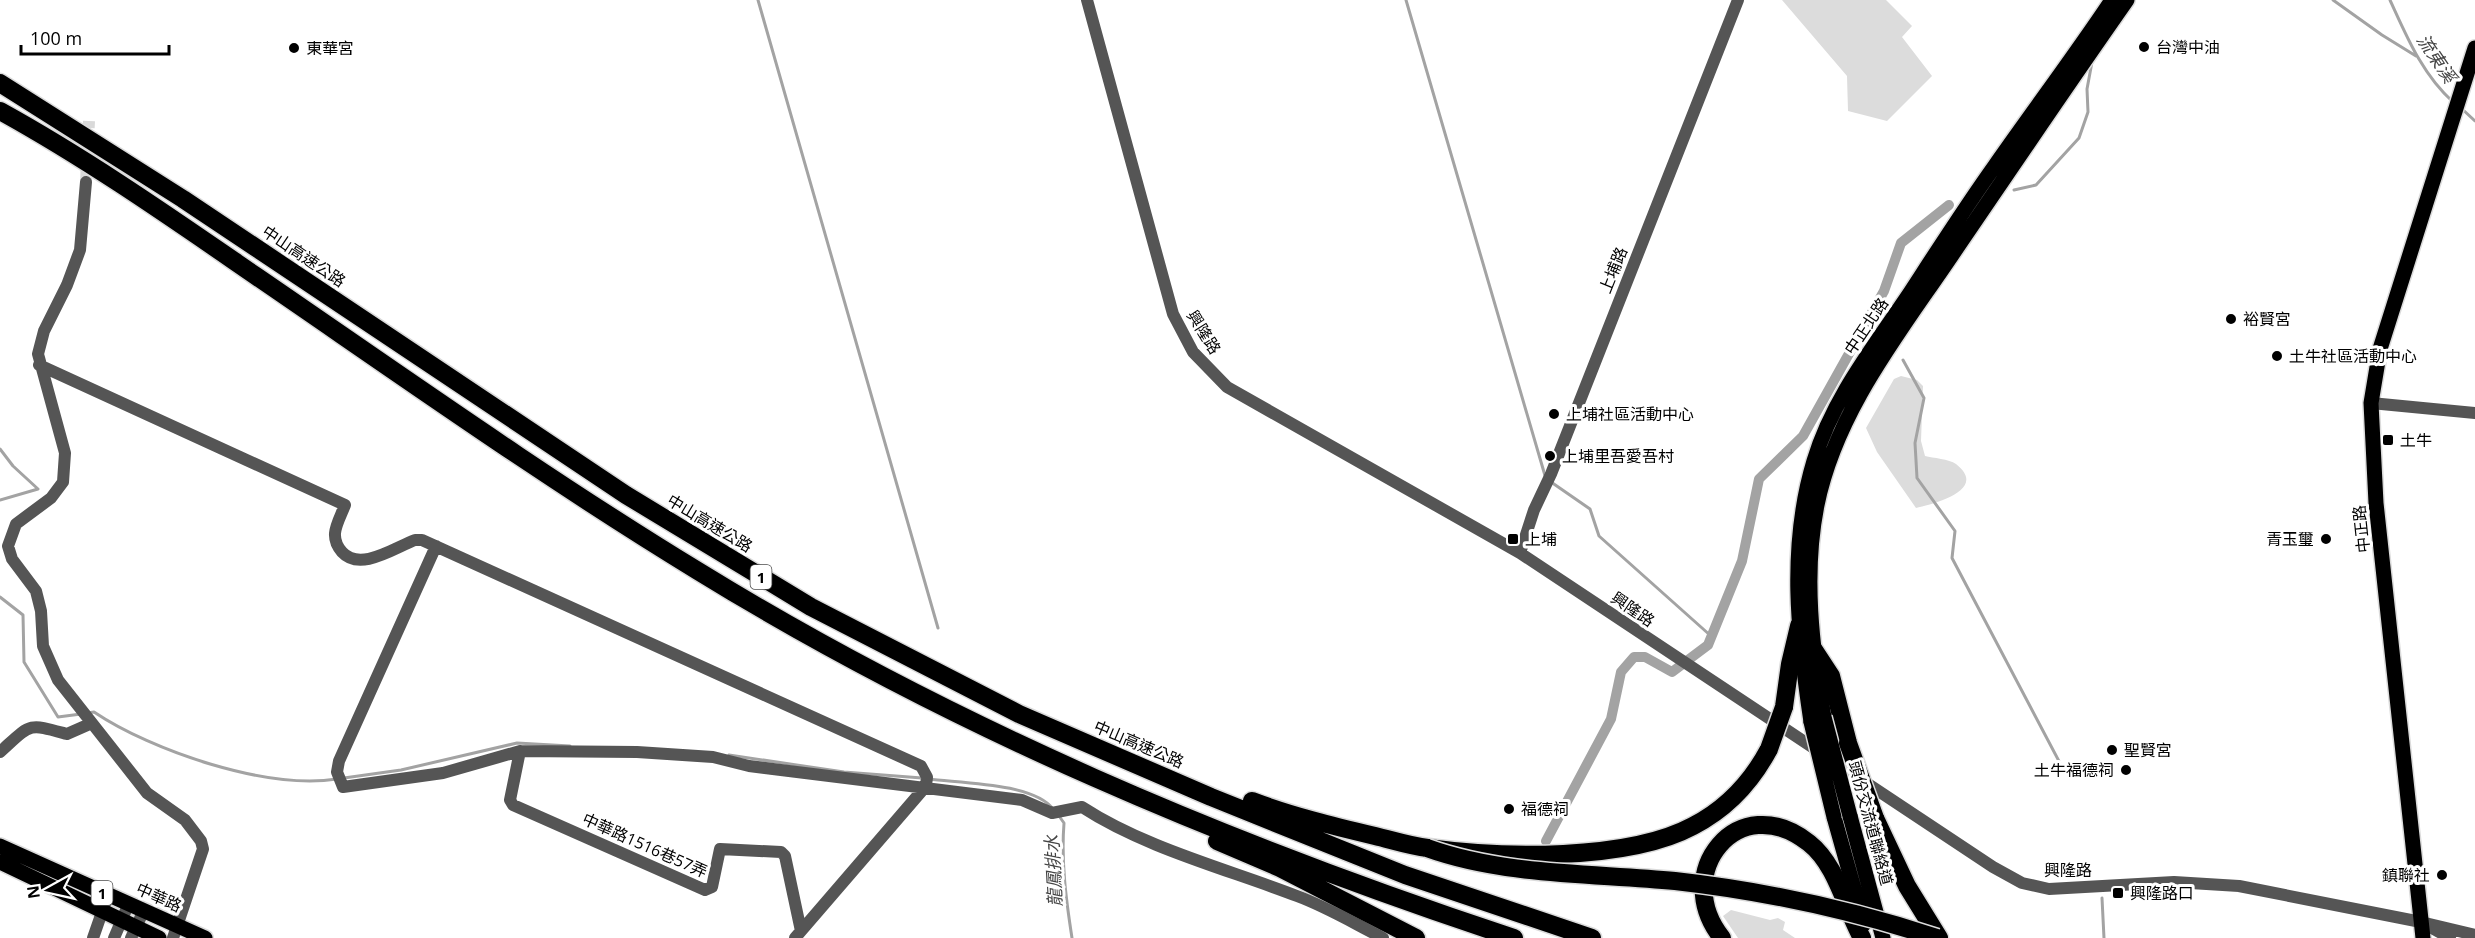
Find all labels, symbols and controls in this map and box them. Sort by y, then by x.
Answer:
scale bar [21,18,170,56]
text: 100 m [30,26,82,50]
water label: 流東溪 [2412,29,2464,90]
place label: 台灣中油 [2156,36,2220,58]
place label: 東華宮 [306,37,354,59]
marker: 台灣中油 [2137,40,2151,54]
marker: 東華宮 [287,41,301,55]
street label: 中山高速公路 [258,220,350,292]
street label: 上埔路 [1594,244,1632,296]
street label: 中正北路 [1839,293,1893,359]
street label: 興隆路 [1182,306,1226,358]
place label: 裕賢宮 [2243,308,2291,330]
marker: 裕賢宮 [2224,312,2238,326]
place label: 土牛社區活動中心 [2289,345,2417,367]
marker: 土牛社區活動中心 [2270,349,2284,363]
place label: 上埔社區活動中心 [1566,403,1694,425]
marker: 上埔社區活動中心 [1547,407,1561,421]
place label: 土牛 [2400,429,2432,451]
marker: 土牛 [2381,433,2395,447]
place label: 上埔里吾愛吾村 [1562,445,1674,467]
marker: 上埔里吾愛吾村 [1543,449,1557,463]
street label: 中山高速公路 [663,489,757,557]
street label: 中正路 [2348,504,2374,554]
place label: 上埔 [1525,528,1557,550]
place label: 青玉璽 [2266,528,2314,550]
marker: 上埔 [1506,532,1520,546]
marker: 青玉璽 [2319,532,2333,546]
road number: 1 [750,565,771,589]
street label: 興隆路 [1607,586,1659,632]
street label: 中山高速公路 [1091,715,1187,773]
place label: 聖賢宮 [2124,739,2172,761]
marker: 聖賢宮 [2105,743,2119,757]
street label: 頭份交流道聯絡道 [1844,758,1898,888]
place label: 土牛福德祠 [2034,759,2114,781]
marker: 土牛福德祠 [2119,763,2133,777]
place label: 福德祠 [1521,798,1569,820]
marker: 福德祠 [1502,802,1516,816]
street label: 中華路1516巷57弄 [579,808,711,882]
water label: 龍鳳排水 [1039,833,1067,908]
street label: 興隆路 [2044,859,2092,881]
north arrow [18,860,78,920]
place label: 鎮聯社 [2382,864,2430,886]
marker: 鎮聯社 [2435,868,2449,882]
street label: 中華路 [133,877,185,917]
road number: 1 [92,881,112,905]
place label: 興隆路口 [2130,882,2194,904]
text: N [21,884,45,900]
marker: 興隆路口 [2111,886,2125,900]

